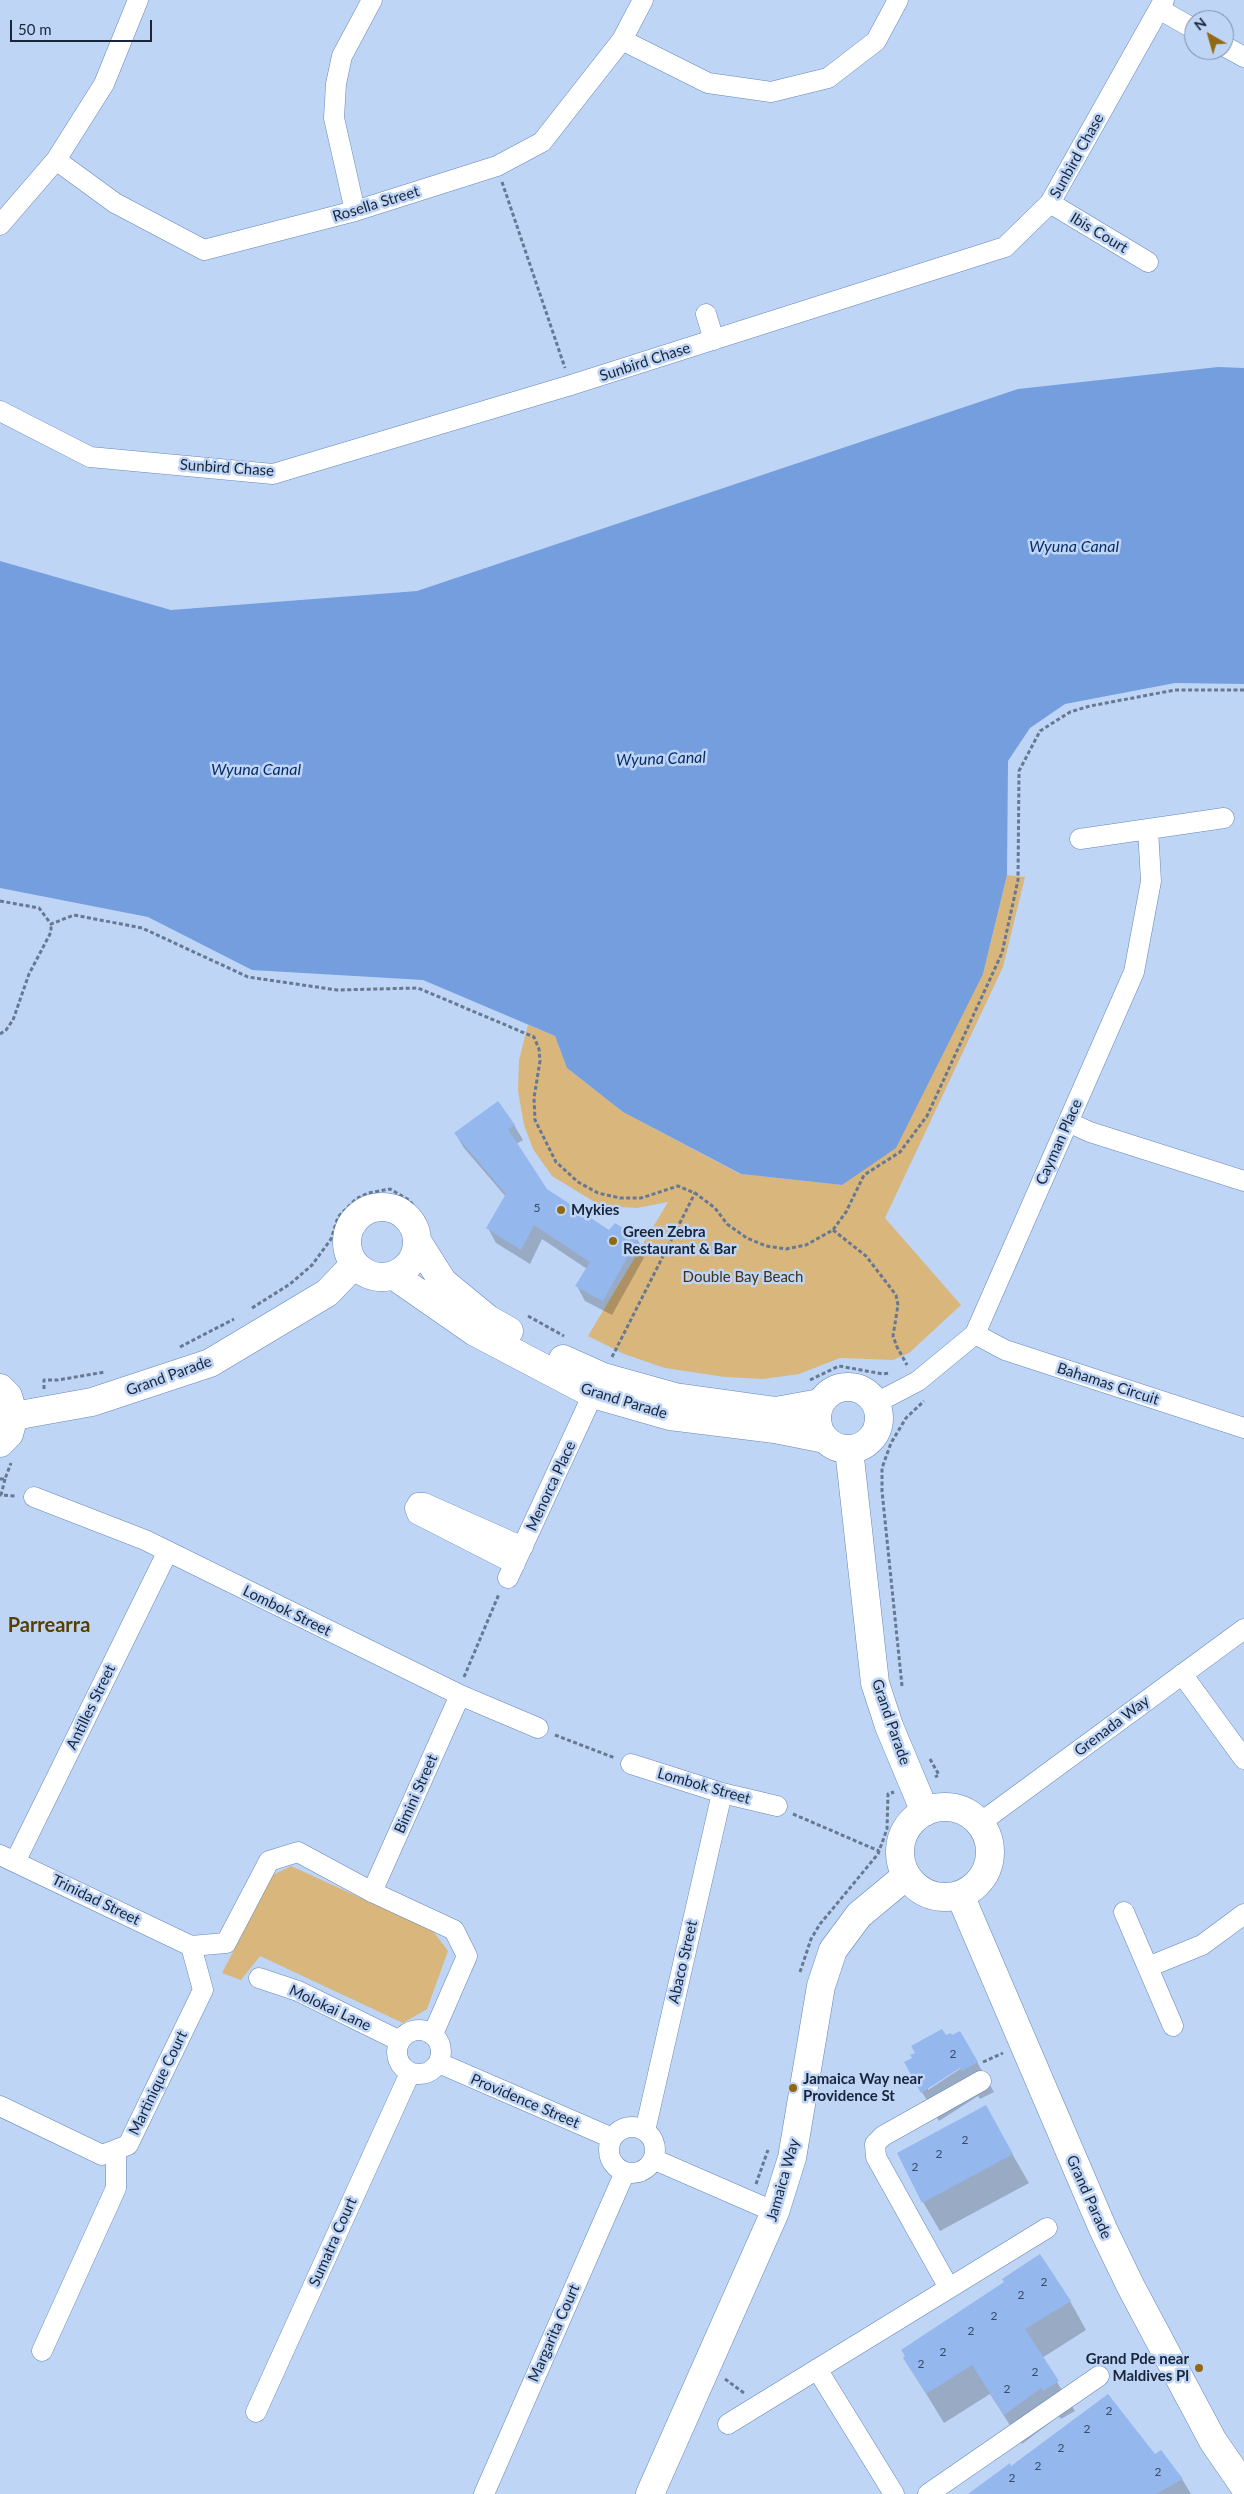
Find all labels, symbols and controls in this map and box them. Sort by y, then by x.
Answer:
scale bar [12,10,155,42]
north arrow [1184,10,1234,60]
text: N [1191,14,1210,34]
text: 50 m [18,20,52,38]
street label: Sunbird Chase [1046,110,1108,202]
street label: Rosella Street [330,182,422,226]
street label: Ibis Court [1067,209,1131,257]
street label: Sunbird Chase [597,339,693,385]
street label: Sunbird Chase [179,456,275,480]
water label: Wyuna Canal [1029,537,1119,557]
water label: Wyuna Canal [616,748,706,770]
water label: Wyuna Canal [211,760,301,780]
street label: Cayman Place [1032,1096,1086,1188]
house number: 5 [534,1201,540,1215]
place label: Mykies [571,1201,619,1219]
marker: Mykies [555,1204,567,1216]
place label: Green Zebra Restaurant & Bar [623,1223,737,1258]
marker: Green Zebra Restaurant & Bar [607,1235,619,1247]
park label: Double Bay Beach [683,1268,803,1286]
street label: Grand Parade [124,1352,214,1400]
street label: Bahamas Circuit [1055,1359,1161,1409]
street label: Grand Parade [579,1379,669,1423]
street label: Menorca Place [522,1438,580,1534]
street label: Lombok Street [240,1582,334,1640]
district label: Parrearra [8,1614,90,1638]
street label: Antilles Street [63,1662,119,1752]
street label: Grand Parade [868,1677,914,1767]
street label: Grenada Way [1071,1692,1153,1760]
street label: Bimini Street [391,1752,441,1836]
street label: Lombok Street [655,1764,753,1808]
street label: Trinidad Street [49,1871,143,1929]
street label: Abaco Street [665,1919,701,2005]
street label: Molokai Lane [286,1981,374,2035]
street label: Martinique Court [125,2028,191,2138]
house number: 2 [950,2047,956,2061]
street label: Providence Street [468,2070,582,2132]
place label: Jamaica Way near Providence St [803,2070,923,2105]
marker: Jamaica Way near Providence St [787,2082,799,2094]
house number: 2 [962,2133,968,2147]
street label: Jamaica Way [763,2137,803,2223]
house number: 2 [936,2147,942,2161]
street label: Grand Parade [1063,2152,1115,2242]
house number: 2 [912,2160,918,2174]
street label: Sumatra Court [305,2195,361,2289]
house number: 2 [1041,2275,1047,2289]
street label: Margarita Court [524,2281,584,2385]
house number: 2 [1018,2288,1024,2302]
house number: 2 [991,2309,997,2323]
house number: 2 [968,2324,974,2338]
house number: 2 [940,2345,946,2359]
place label: Grand Pde near Maldives Pl [1086,2350,1189,2385]
house number: 2 [918,2357,924,2371]
marker: Grand Pde near Maldives Pl [1193,2362,1205,2374]
house number: 2 [1032,2365,1038,2379]
house number: 2 [1004,2382,1010,2396]
house number: 2 [1106,2404,1112,2418]
house number: 2 [1084,2422,1090,2436]
house number: 2 [1058,2441,1064,2455]
house number: 2 [1035,2459,1041,2473]
house number: 2 [1155,2465,1161,2479]
house number: 2 [1009,2471,1015,2485]

